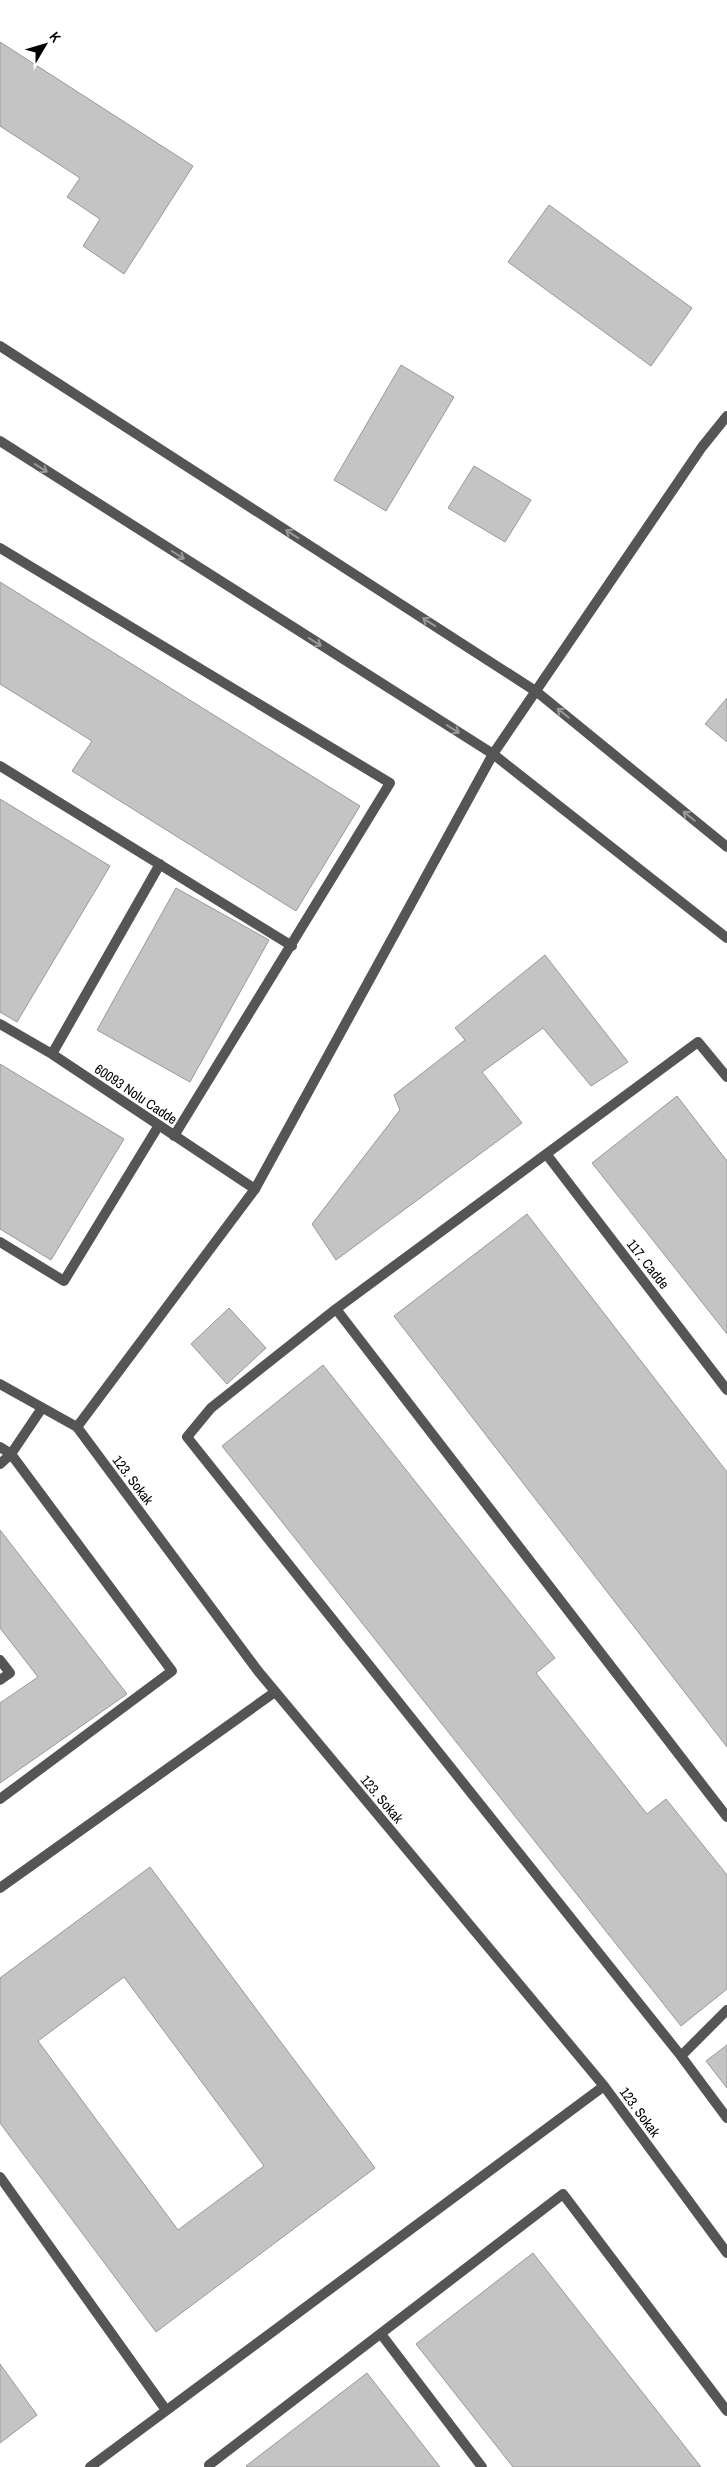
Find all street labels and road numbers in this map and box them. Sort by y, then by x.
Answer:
street label: 60093 Nolu Cadde [91,1060,181,1128]
street label: 117. Cadde [623,1235,673,1293]
street label: 123. Sokak [109,1452,158,1509]
street label: 123. Sokak [357,1771,408,1827]
street label: 123. Sokak [616,2083,664,2141]

